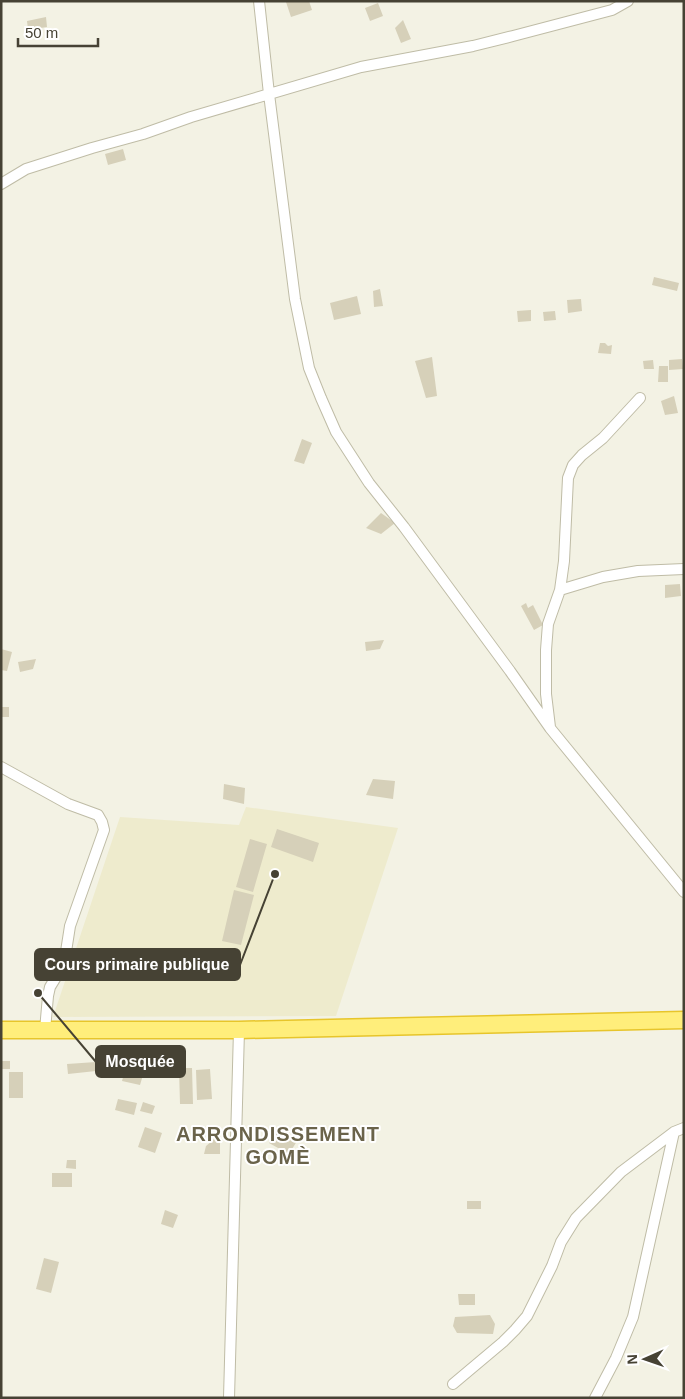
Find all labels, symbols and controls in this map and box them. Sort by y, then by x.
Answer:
scale bar [18,15,98,47]
text: 50 m [25,24,58,41]
callout: Cours primaire publique [35,949,240,980]
text: Cours primaire publique [45,956,230,973]
callout: Mosquée [96,1046,185,1077]
text: Mosquée [105,1053,175,1070]
district label: ARRONDISSEMENT GOMÈ [176,1123,380,1168]
north arrow [620,1334,670,1384]
text: N [624,1354,640,1365]

